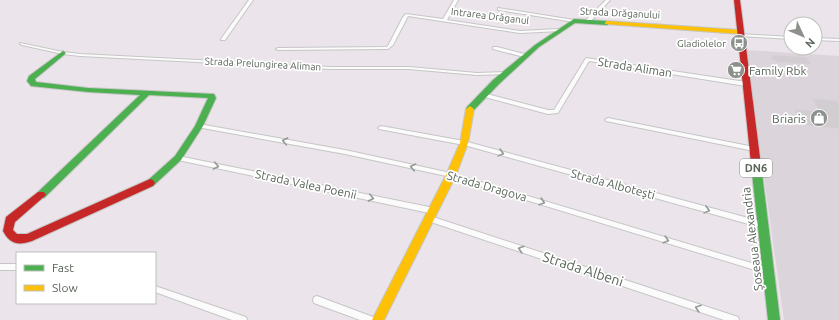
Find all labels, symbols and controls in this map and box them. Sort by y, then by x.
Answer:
street label: Strada Drăganului [580,5,660,21]
street label: Intrarea Drăganul [450,6,530,26]
north arrow [783,16,823,56]
bus stop icon: Gladiolelor [729,33,749,53]
text: N [803,36,817,50]
place label: Gladiolelor [677,38,726,49]
street label: Strada Prelungirea Aliman [204,55,322,73]
street label: Strada Aliman [597,55,673,79]
supermarket icon: Family Rbk [726,60,746,80]
place label: Family Rbk [749,64,807,77]
shop icon: Briaris [809,108,829,128]
place label: Briaris [772,112,806,125]
one-way arrow [282,137,288,146]
one-way arrow [497,148,504,157]
road number: DN6 [740,159,772,177]
one-way arrow [213,161,219,169]
one-way arrow [409,163,416,171]
street label: Strada Albotești [569,166,657,202]
street label: Strada Valea Poenii [254,167,358,201]
street label: Strada Dragova [445,168,529,204]
street label: Șoseaua Alexandria [739,186,765,292]
one-way arrow [368,193,374,201]
one-way arrow [538,197,545,206]
one-way arrow [704,205,711,214]
one-way arrow [662,235,669,244]
one-way arrow [518,245,525,254]
street label: Strada Albeni [541,248,625,290]
legend [16,252,156,304]
text: Fast [52,261,74,274]
text: Slow [52,281,78,294]
one-way arrow [694,304,701,312]

